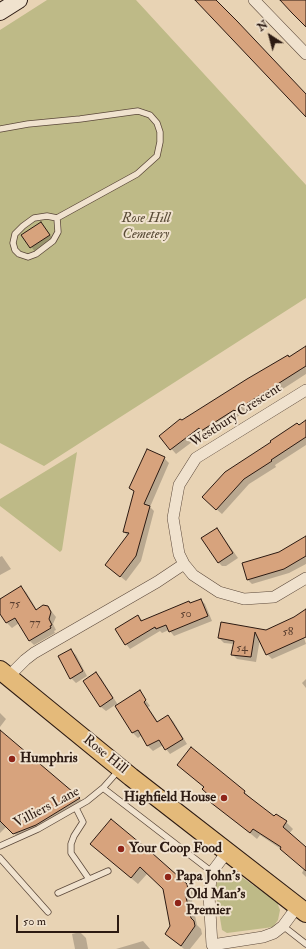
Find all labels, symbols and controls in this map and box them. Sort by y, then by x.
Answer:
north arrow [250,16,290,56]
text: N [255,18,270,34]
park label: Rose Hill Cemetery [122,211,170,244]
street label: Westbury Crescent [187,380,285,452]
house number: 75 [10,597,20,611]
house number: 50 [180,607,192,621]
house number: 77 [29,616,41,630]
house number: 58 [283,625,293,639]
house number: 54 [236,641,248,655]
street label: Rose Hill [79,732,131,778]
place label: Humphris [20,751,77,767]
marker: Humphris [7,754,17,764]
street label: Villiers Lane [11,784,83,832]
place label: Highfield House [124,790,216,806]
marker: Highfield House [219,793,229,803]
place label: Your Coop Food [129,841,222,857]
marker: Your Coop Food [116,844,126,854]
place label: Papa John's [176,869,240,885]
marker: Papa John's [163,872,173,882]
place label: Old Man's Premier [186,887,245,920]
marker: Old Man's Premier [173,898,183,908]
scale bar [18,907,121,933]
text: 50 m [23,914,46,929]

